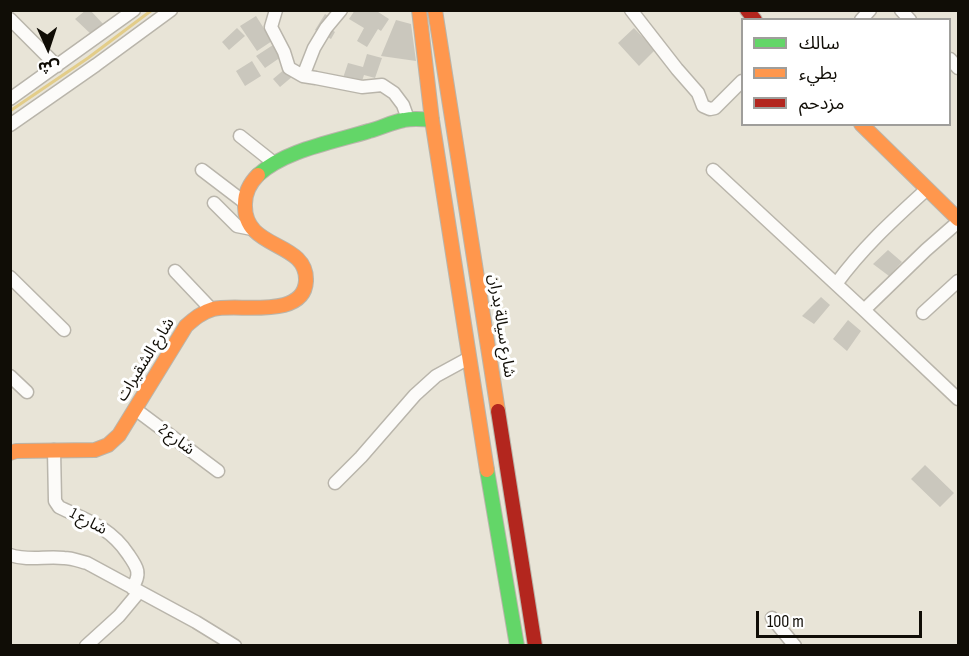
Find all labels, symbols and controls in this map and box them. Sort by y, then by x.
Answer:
north arrow [18,18,78,78]
legend [741,18,951,126]
text: سالك [799,33,840,54]
text: ش [38,56,60,77]
text: بطيء [799,63,837,84]
text: مزدحم [799,93,844,114]
street label: شارع سيالة بدران [483,273,519,379]
street label: شارع الشقيرات [113,315,179,405]
street label: شارع 2 [154,420,198,460]
street label: شارع 1 [66,504,110,540]
scale bar [759,599,926,637]
text: 100 m [767,611,804,632]

